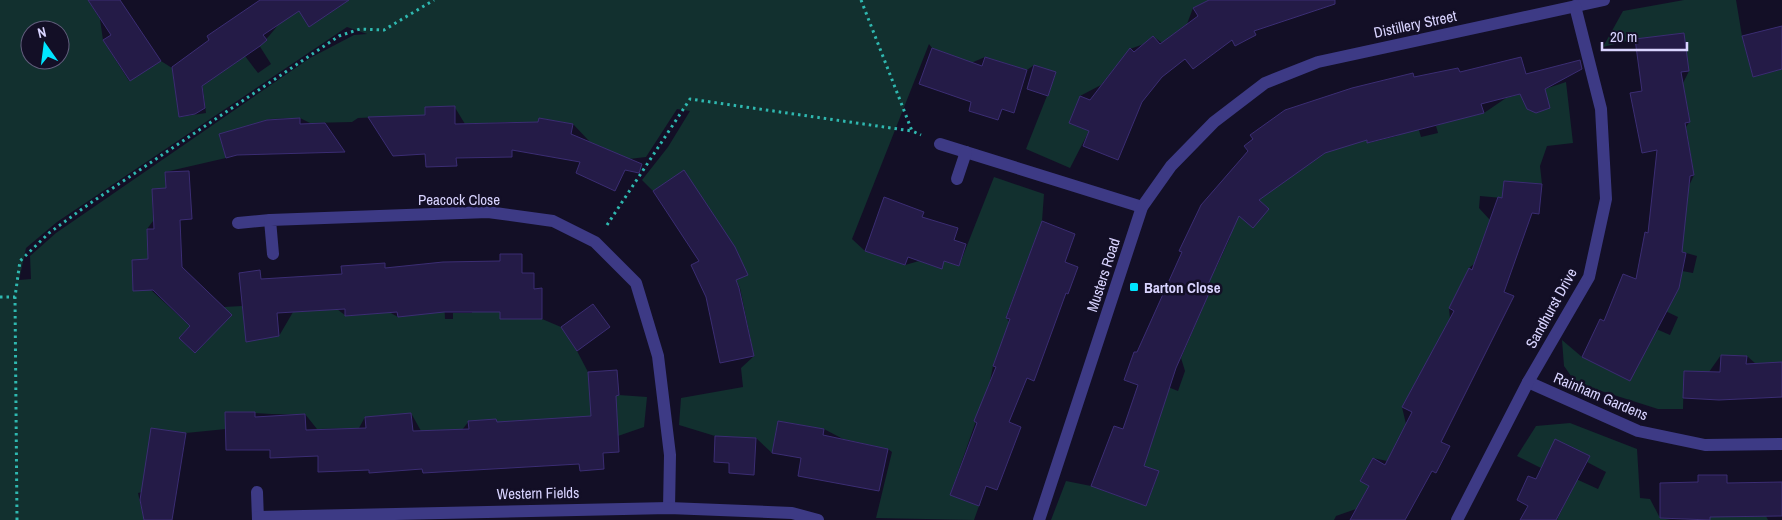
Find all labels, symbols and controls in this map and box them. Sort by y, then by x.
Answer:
street label: Distillery Street [1372,5,1459,43]
north arrow [20,20,70,70]
scale bar [1602,20,1687,52]
text: N [36,23,48,42]
text: 20 m [1610,26,1637,47]
street label: Peacock Close [418,189,500,210]
street label: Musters Road [1081,235,1125,315]
street label: Sandhurst Drive [1520,264,1582,352]
place label: Barton Close [1144,277,1221,298]
marker: Barton Close [1128,281,1140,293]
street label: Rainham Gardens [1551,367,1651,425]
street label: Western Fields [497,482,579,504]

